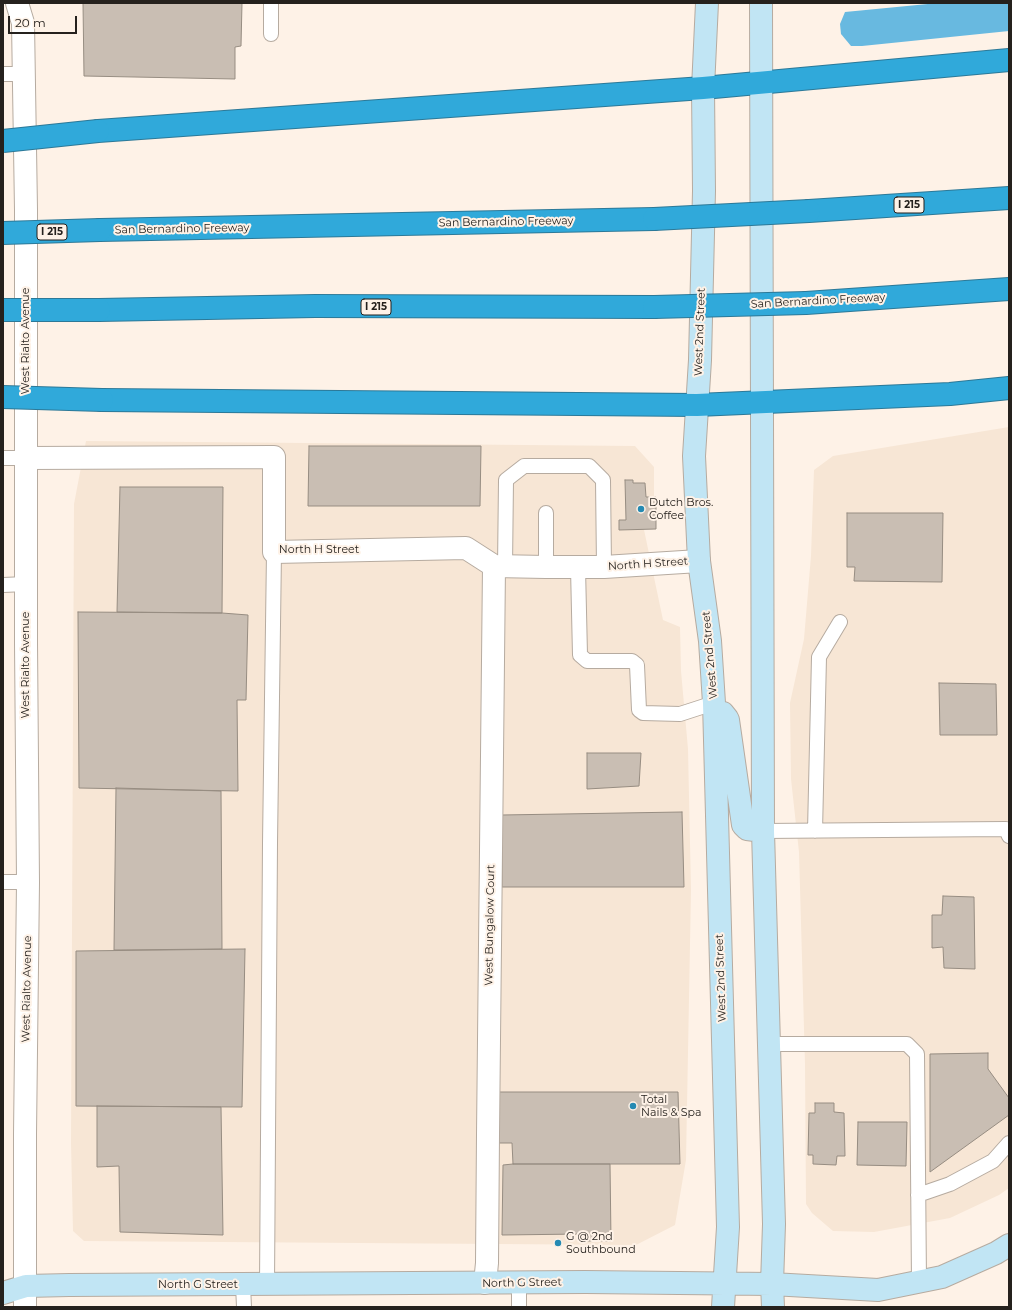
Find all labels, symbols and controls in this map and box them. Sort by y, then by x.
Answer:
scale bar [10,8,79,34]
text: 20 m [15,15,46,30]
road number: I 215 [894,197,924,213]
street label: San Bernardino Freeway [439,214,573,230]
street label: San Bernardino Freeway [115,221,249,237]
road number: I 215 [37,224,67,240]
street label: West Rialto Avenue [19,288,33,394]
street label: West 2nd Street [692,288,708,376]
street label: San Bernardino Freeway [750,291,886,311]
road number: I 215 [361,299,391,315]
place label: Dutch Bros. Coffee [649,496,713,522]
marker: Dutch Bros. Coffee [636,504,646,514]
street label: North H Street [279,543,359,557]
street label: North H Street [607,555,689,573]
street label: West 2nd Street [700,610,720,700]
street label: West Rialto Avenue [19,612,33,718]
street label: West Bungalow Court [482,864,498,986]
street label: West 2nd Street [713,934,729,1022]
street label: West Rialto Avenue [19,935,35,1043]
place label: Total Nails & Spa [641,1093,702,1119]
marker: Total Nails & Spa [628,1101,638,1111]
place label: G @ 2nd Southbound [566,1230,636,1256]
marker: G @ 2nd Southbound [553,1238,563,1248]
street label: North G Street [482,1276,562,1290]
street label: North G Street [158,1278,238,1292]

